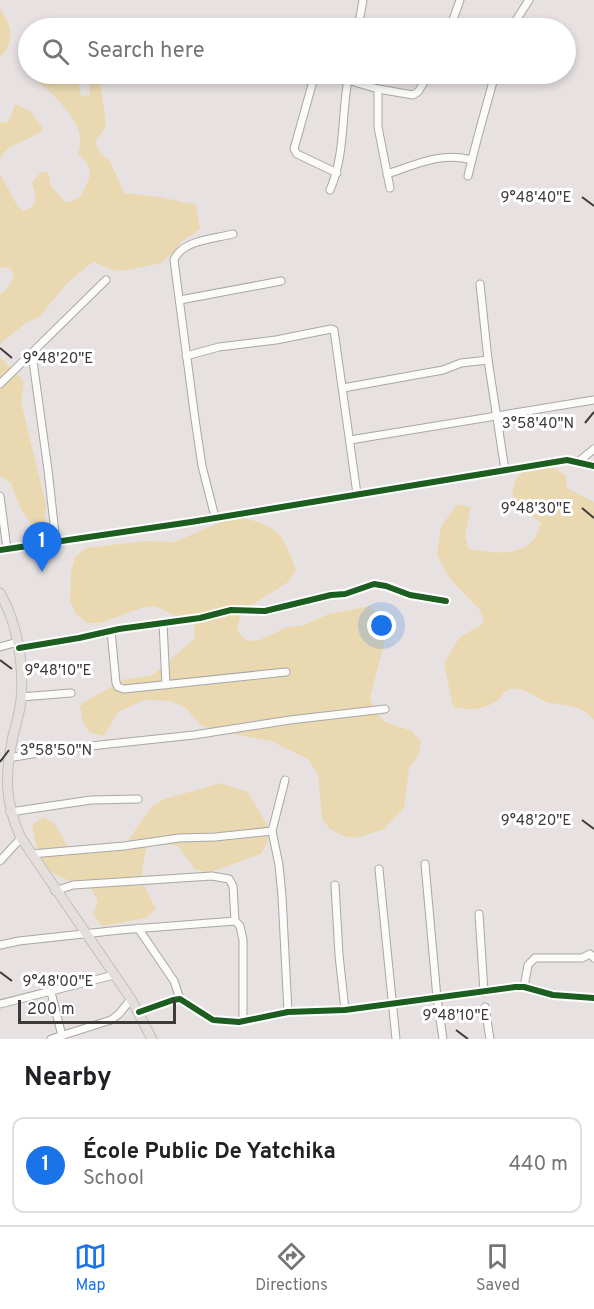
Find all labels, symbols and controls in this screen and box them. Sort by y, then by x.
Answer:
search box [18,18,576,84]
icon: search [39,35,72,68]
text: Search here [87,38,205,65]
text: 9°48'40"E [501,189,571,208]
text: 9°48'20"E [23,350,93,369]
text: 3°58'40"N [502,415,574,434]
text: 9°48'30"E [501,500,571,519]
pin: 1 [22,522,62,572]
your location [367,611,396,640]
text: 9°48'10"E [24,662,92,681]
text: 3°58'50"N [20,742,92,761]
text: 9°48'20"E [501,812,571,831]
text: 9°48'00"E [23,973,93,992]
scale bar [18,997,176,1024]
text: 200 m [27,1000,75,1020]
text: 9°48'10"E [422,1007,490,1026]
text: Nearby [24,1062,112,1095]
text: École Public De Yatchika [83,1139,336,1166]
text: 1 [42,1152,50,1178]
text: 440 m [509,1152,568,1178]
text: School [83,1166,144,1192]
tab: Map [74,1240,107,1296]
tab: Directions [255,1240,328,1296]
tab: Saved [476,1240,520,1296]

